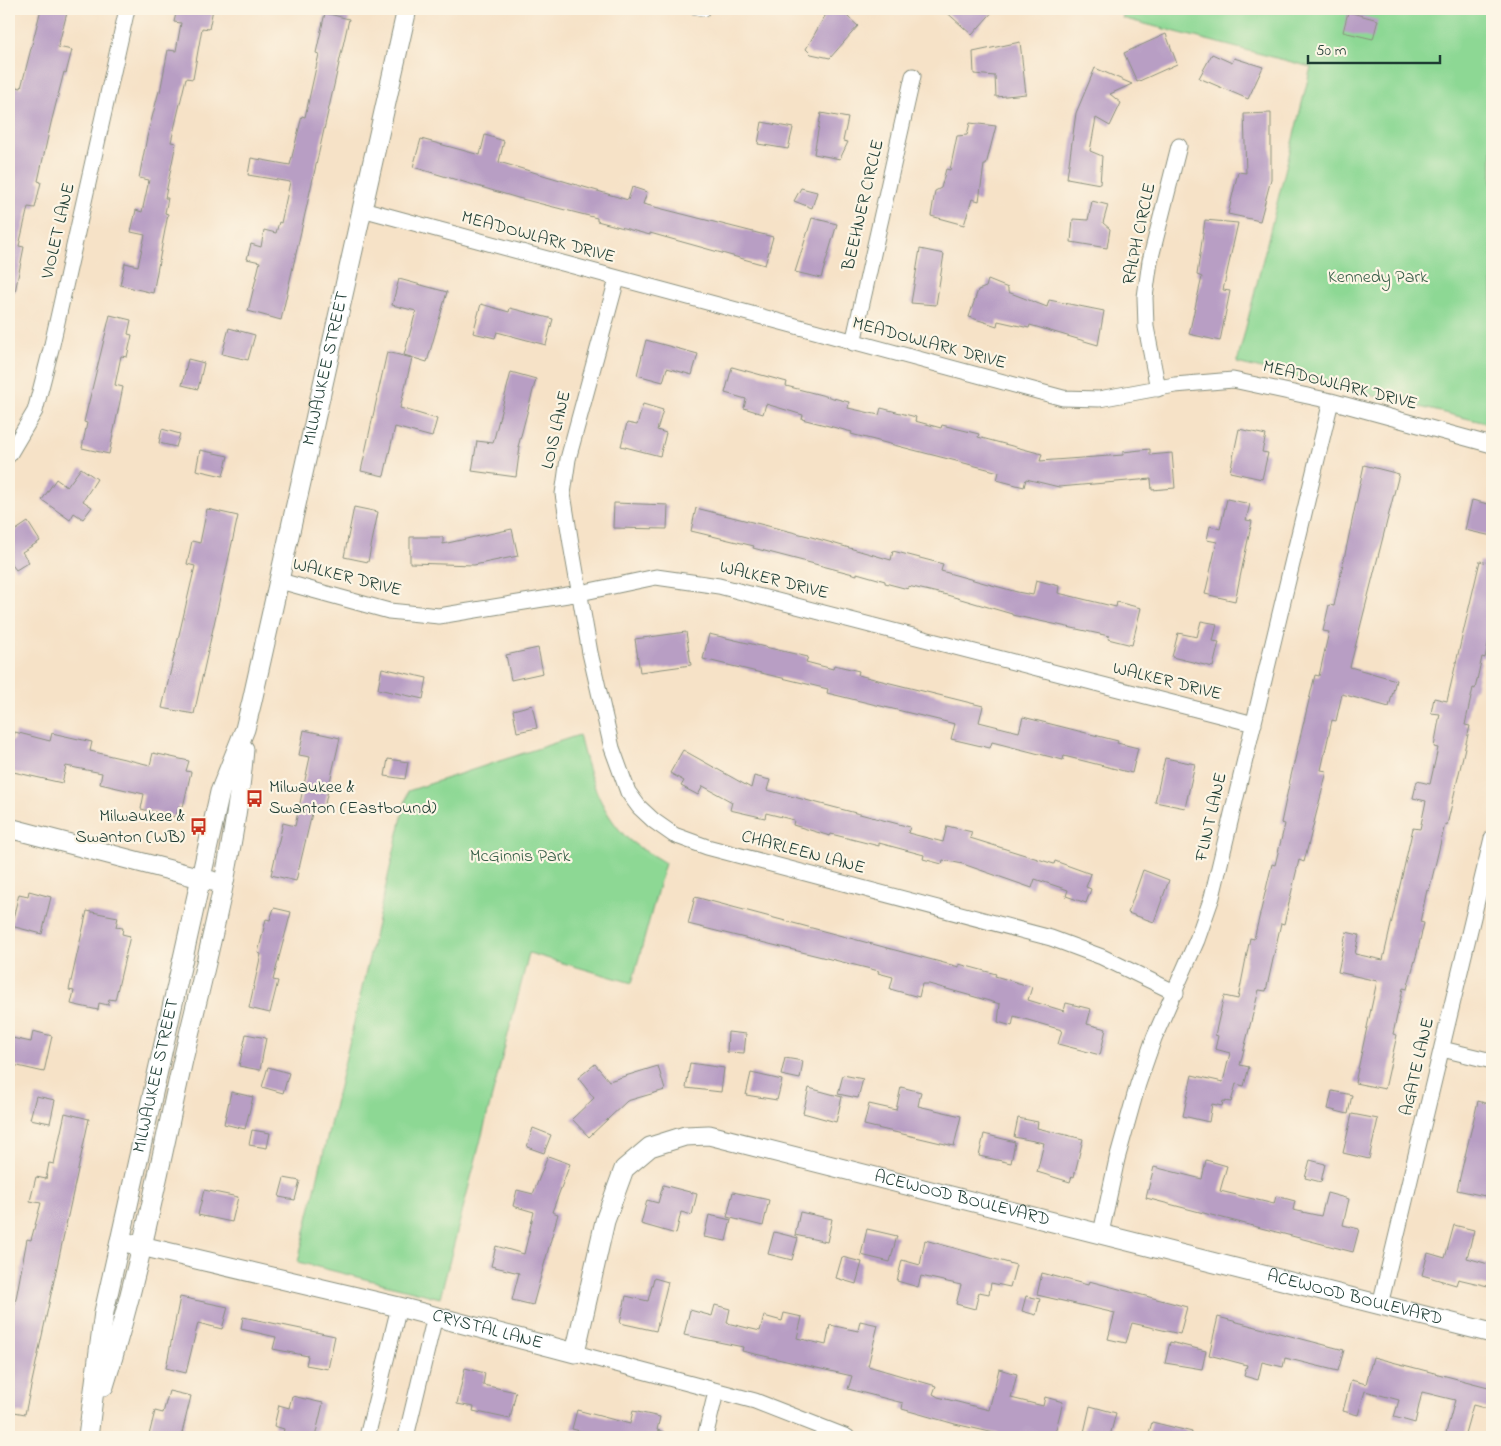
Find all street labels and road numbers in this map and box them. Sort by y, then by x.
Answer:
street label: BEEHNER CIRCLE [836,137,892,274]
street label: VIOLET LANE [35,180,83,283]
street label: RALPH CIRCLE [1117,180,1164,287]
street label: MEADOWLARK DRIVE [458,205,618,271]
street label: MILWAUKEE STREET [297,289,356,448]
street label: MEADOWLARK DRIVE [849,311,1009,377]
street label: MEADOWLARK DRIVE [1260,354,1420,418]
street label: LOIS LANE [535,388,579,472]
street label: WALKER DRIVE [290,552,404,604]
street label: WALKER DRIVE [717,555,831,607]
street label: WALKER DRIVE [1110,656,1224,708]
street label: FLINT LANE [1189,770,1235,865]
street label: CHARLEEN LANE [738,824,868,882]
street label: MILWAUKEE STREET [127,996,187,1155]
street label: AGATE LANE [1394,1015,1442,1119]
street label: ACEWOOD BOULEVARD [871,1164,1053,1234]
street label: ACEWOOD BOULEVARD [1264,1264,1445,1333]
street label: CRYSTAL LANE [429,1303,545,1357]

